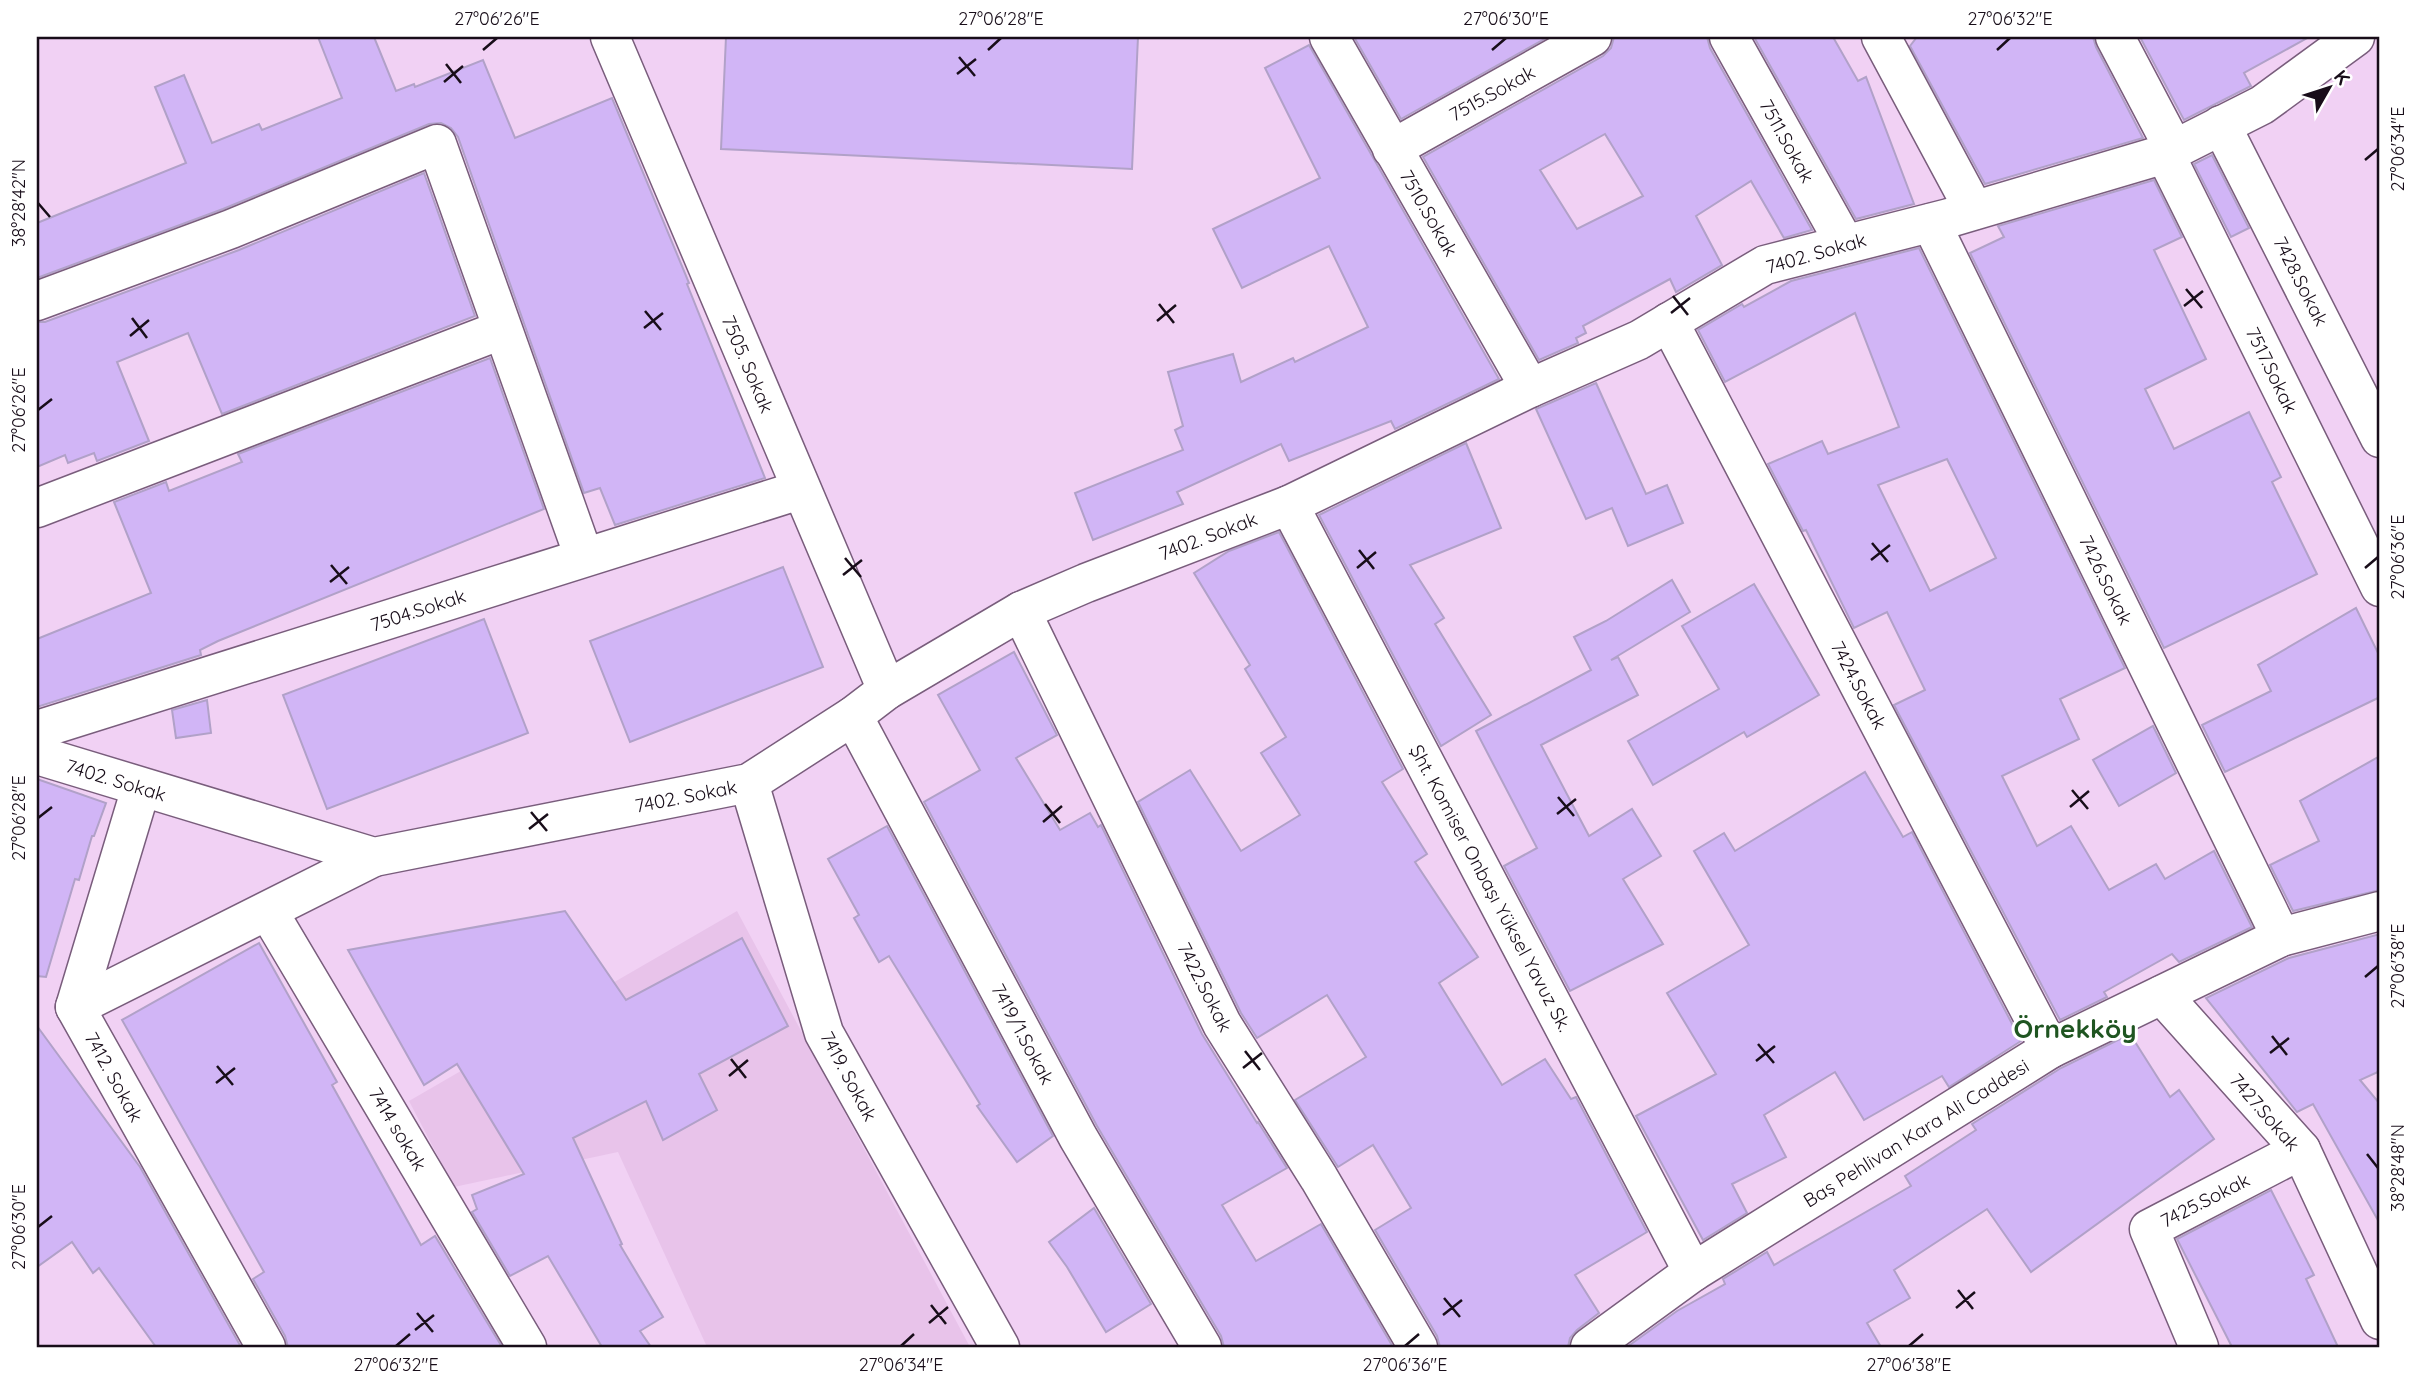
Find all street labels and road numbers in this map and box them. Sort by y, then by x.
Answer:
street label: 7515.Sokak [1445,60,1539,126]
street label: 7511.Sokak [1754,95,1820,187]
street label: 7510.Sokak [1395,166,1463,260]
street label: 7402. Sokak [1763,227,1869,279]
street label: 7428.Sokak [2268,232,2334,330]
street label: 7505. Sokak [717,312,779,416]
street label: 7517.Sokak [2241,323,2303,417]
street label: 7402. Sokak [1155,506,1261,566]
street label: 7426.Sokak [2074,531,2138,629]
street label: 7504.Sokak [367,583,469,637]
street label: 7424.Sokak [1826,637,1892,733]
street label: Şht. Komiser Onbaşı Yüksel Yavuz Sk. [1405,740,1577,1036]
street label: 7402. Sokak [63,753,169,807]
street label: 7402. Sokak [633,774,739,818]
street label: 7422.Sokak [1172,938,1238,1036]
street label: 7419/1.Sokak [986,979,1060,1089]
street label: 7419. Sokak [815,1027,883,1125]
street label: 7412. Sokak [80,1028,148,1126]
street label: Baş Pehlivan Kara Ali Caddesi [1799,1054,2033,1212]
street label: 7427.Sokak [2225,1068,2305,1156]
street label: 7414 sokak [364,1083,432,1175]
street label: 7425.Sokak [2156,1167,2254,1233]

